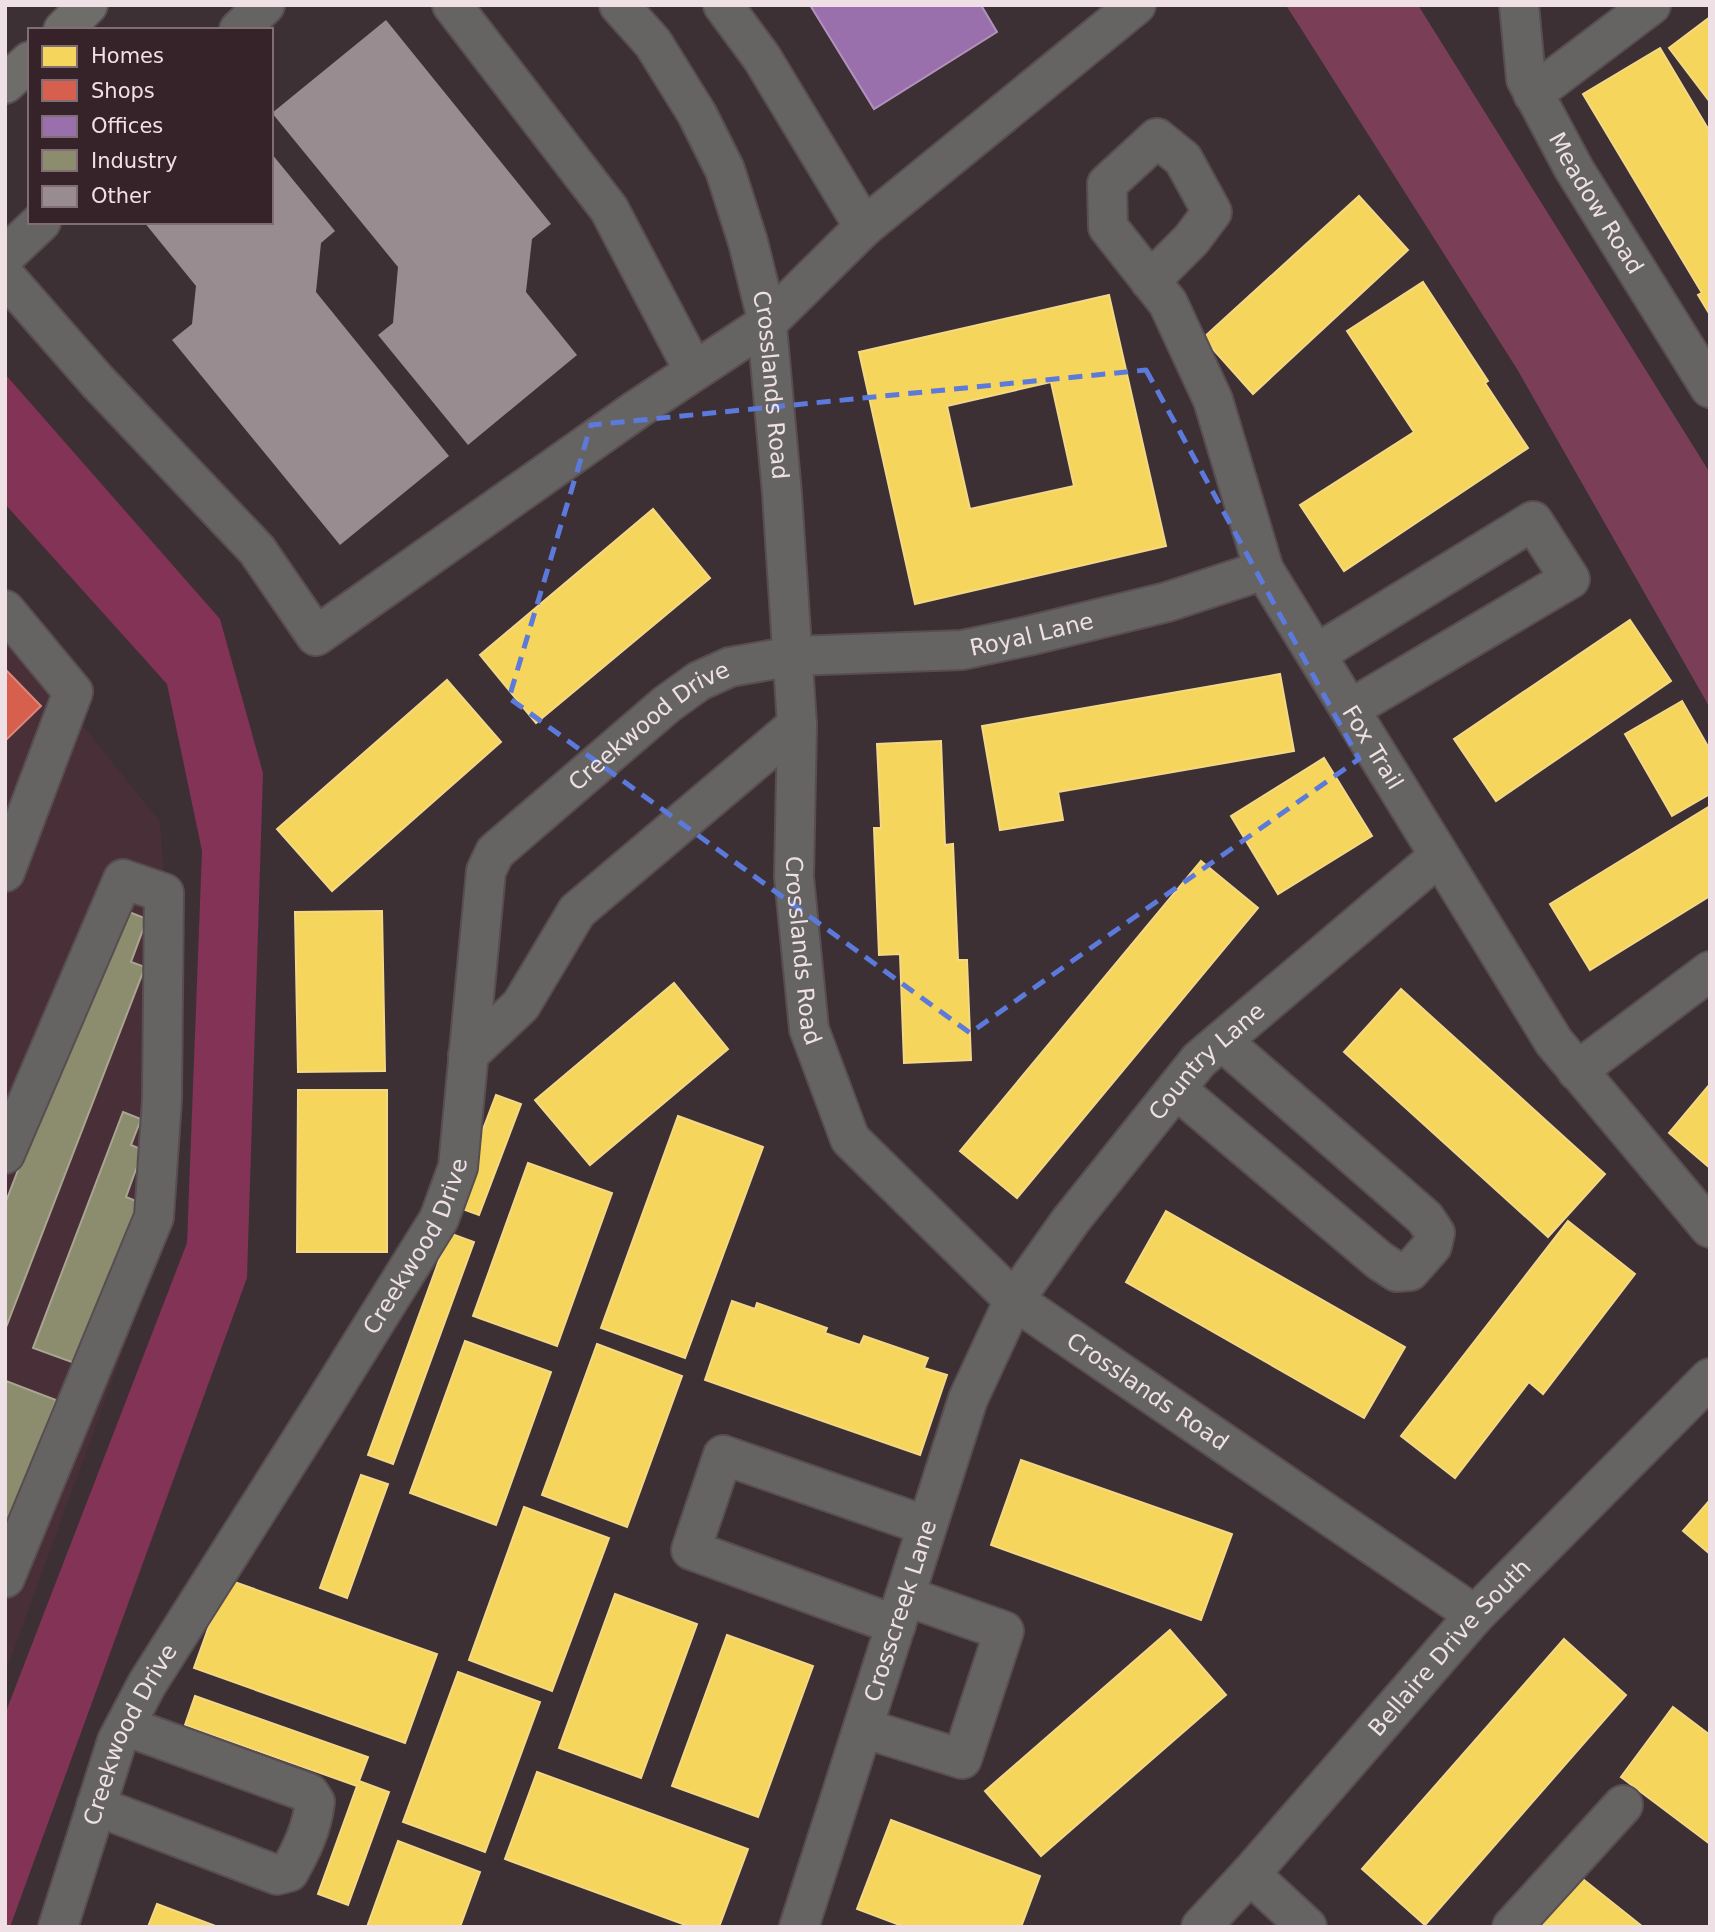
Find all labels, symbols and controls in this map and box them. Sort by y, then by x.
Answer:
legend [28,28,273,224]
text: Homes [91,44,164,68]
text: Shops [91,79,155,103]
text: Offices [91,114,163,138]
street label: Meadow Road [1544,128,1649,279]
text: Industry [91,149,177,173]
text: Other [91,184,151,208]
street label: Crosslands Road [747,288,794,481]
street label: Royal Lane [967,607,1096,661]
street label: Creekwood Drive [563,656,733,796]
street label: Fox Trail [1337,700,1408,794]
street label: Crosslands Road [781,856,827,1049]
street label: Country Lane [1143,997,1270,1125]
street label: Creekwood Drive [358,1157,472,1339]
street label: Crosslands Road [1062,1327,1233,1456]
street label: Crosscreek Lane [859,1517,941,1705]
street label: Bellaire Drive South [1363,1554,1536,1741]
street label: Creekwood Drive [78,1639,182,1828]

